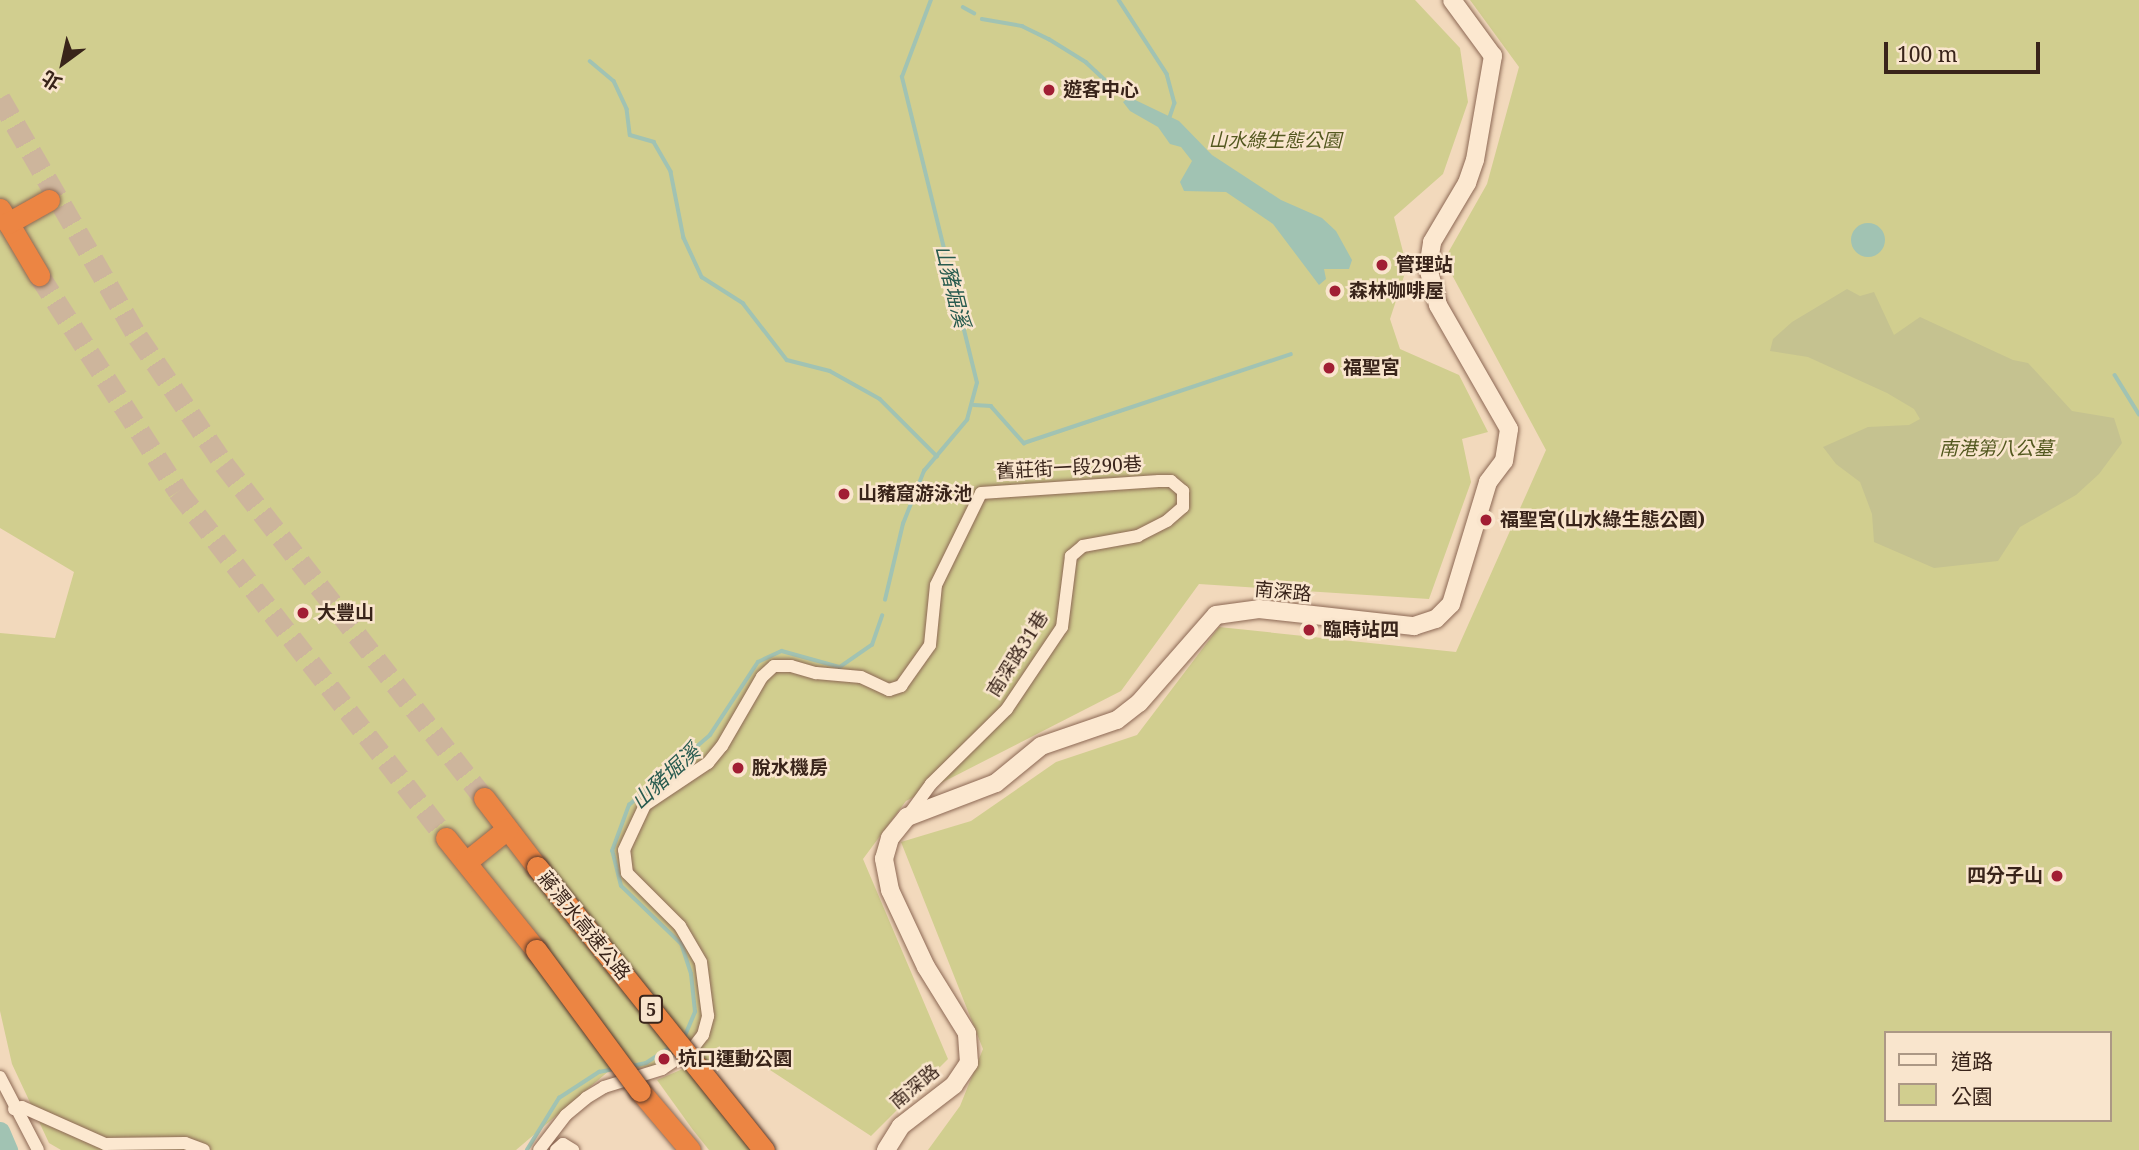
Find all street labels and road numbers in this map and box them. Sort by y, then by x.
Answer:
street label: 舊莊街一段290巷 [996,453,1142,483]
street label: 南深路 [1254,578,1312,606]
street label: 南深路31巷 [983,607,1053,701]
street label: 蔣渭水高速公路 [533,867,635,985]
road number: 5 [639,994,663,1024]
street label: 南深路 [886,1060,944,1114]

